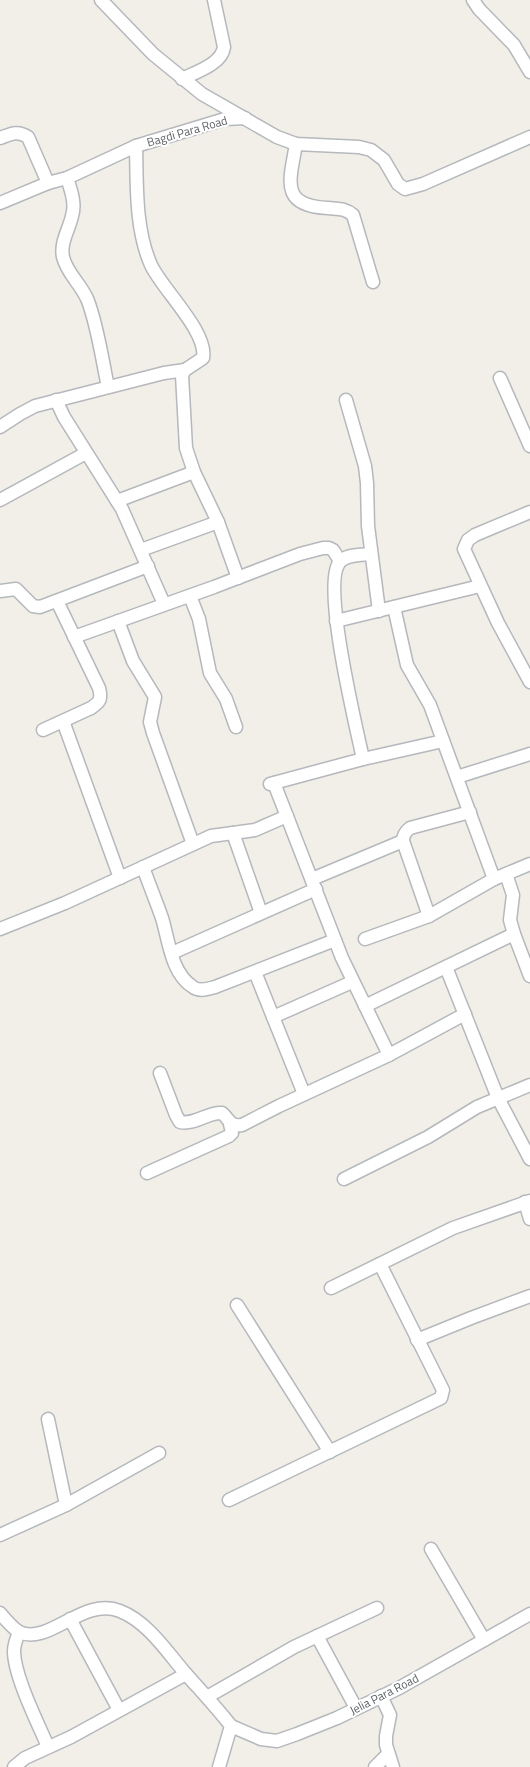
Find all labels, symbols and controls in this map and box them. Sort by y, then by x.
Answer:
street label: Bagdi Para Road [144,110,230,152]
street label: Jelia Para Road [346,1668,422,1720]

